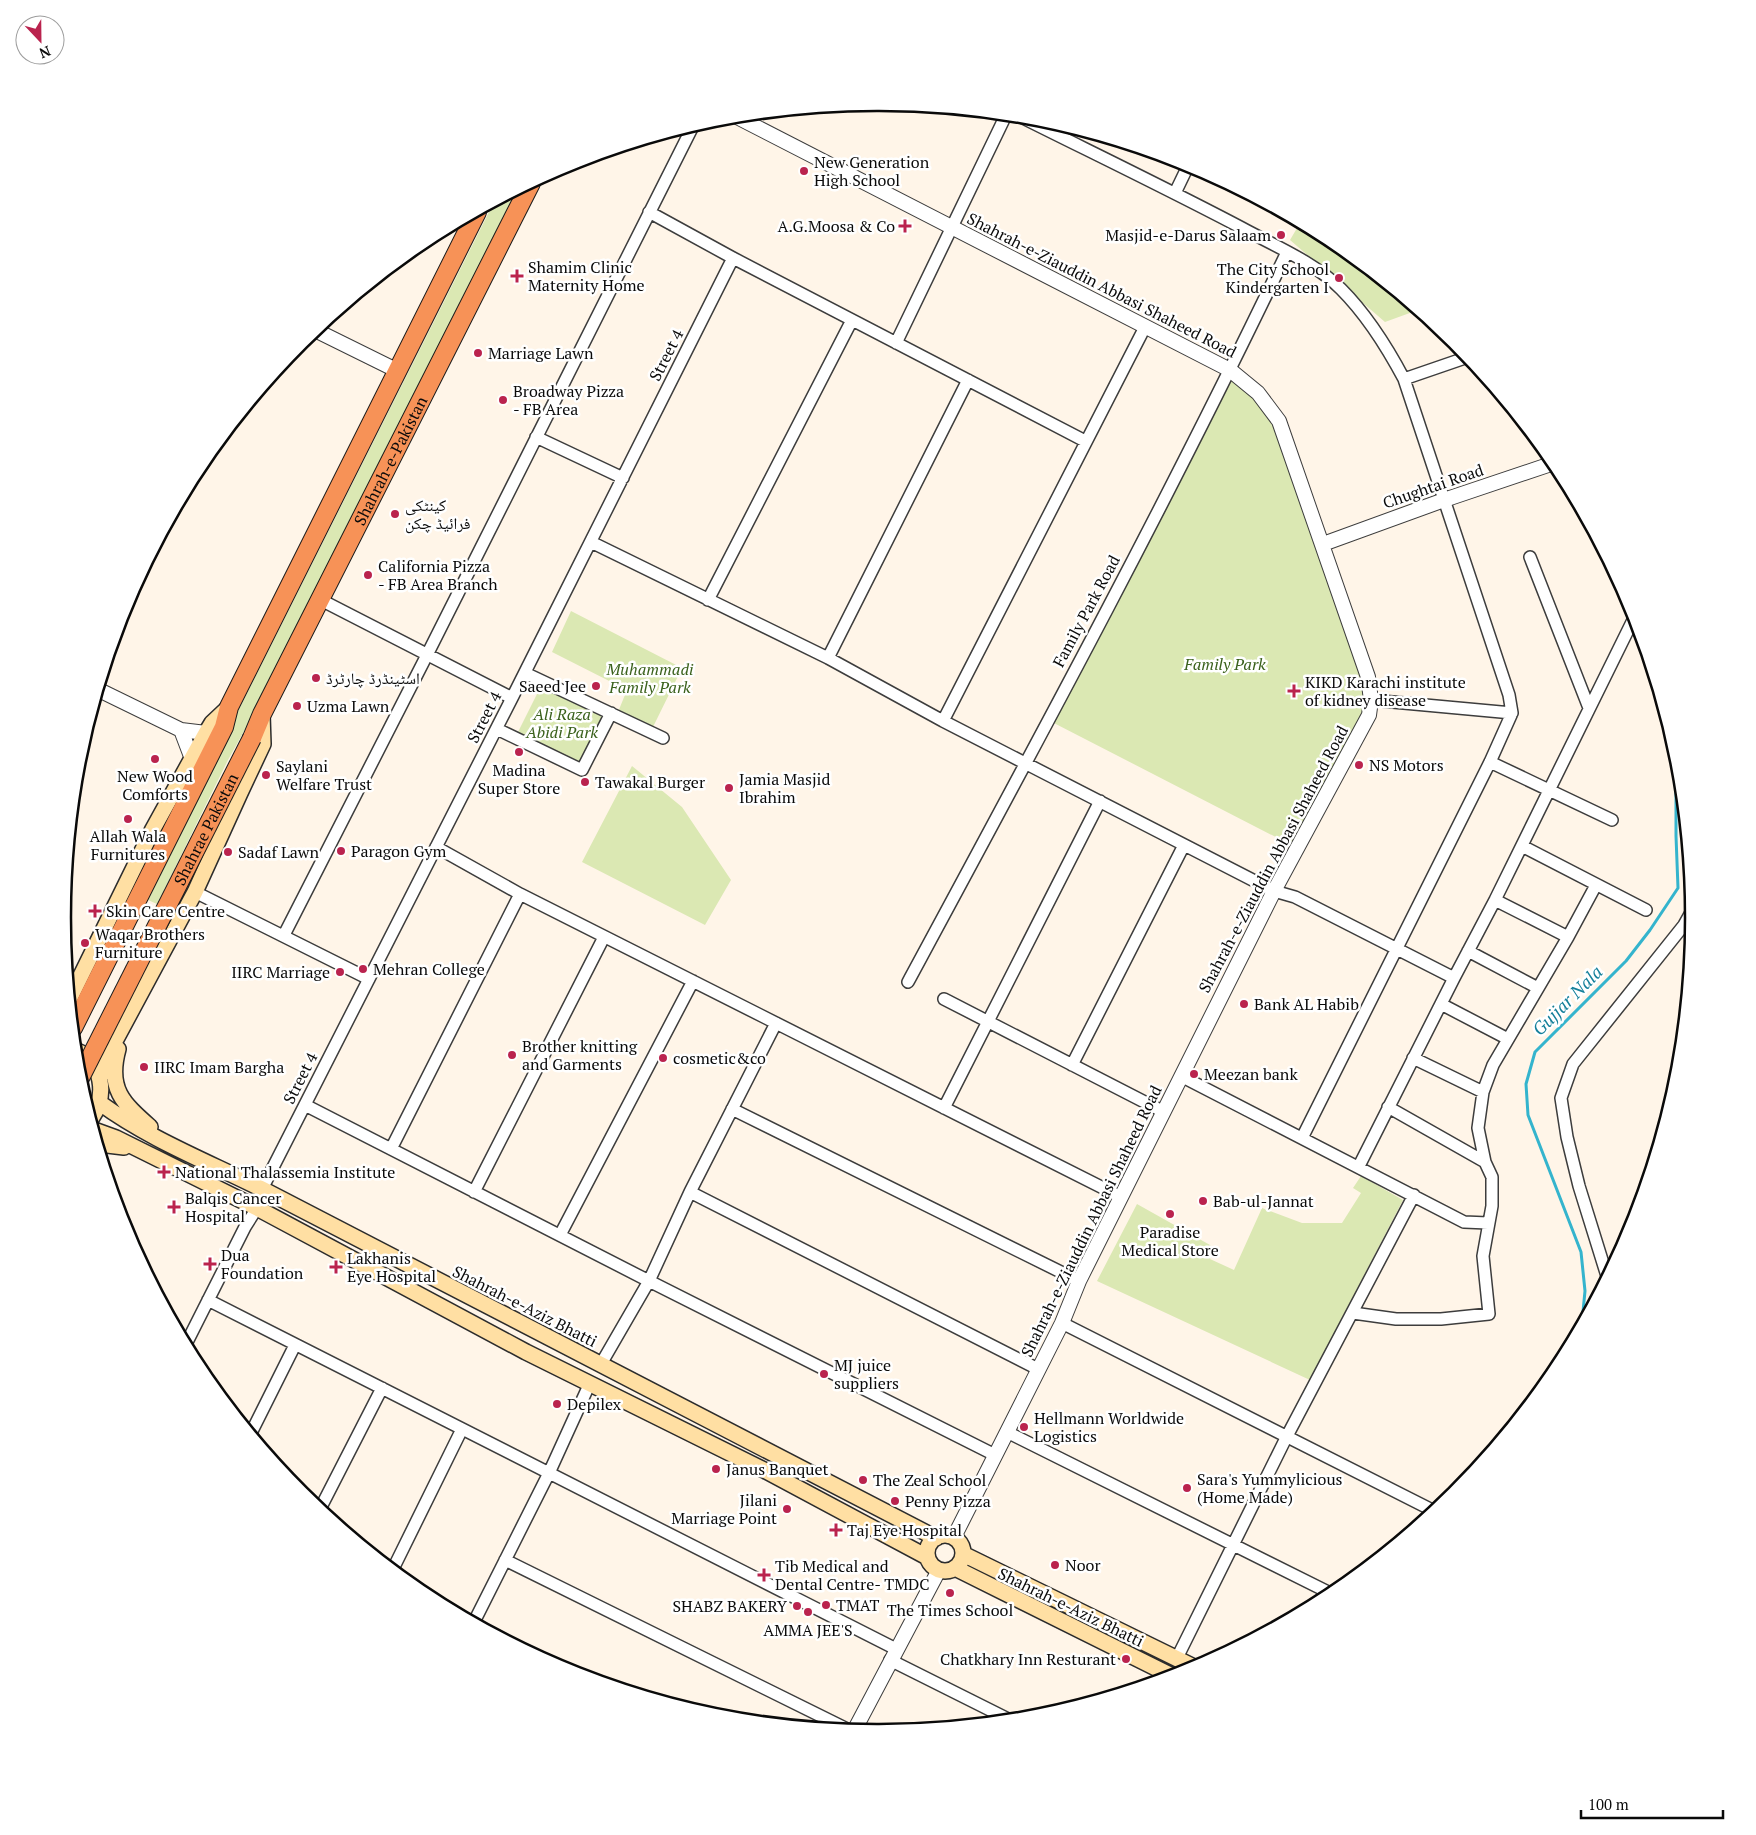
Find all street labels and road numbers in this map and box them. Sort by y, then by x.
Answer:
street label: Shahrah-e-Ziauddin Abbasi Shaheed Road [964,207,1241,363]
street label: Street 4 [644,325,689,385]
street label: Shahrah-e-Pakistan [348,392,432,529]
street label: Chughtai Road [1380,458,1486,514]
street label: Family Park Road [1047,551,1125,671]
street label: Street 4 [462,687,507,747]
street label: Shahrah-e-Ziauddin Abbasi Shaheed Road [1193,721,1353,996]
street label: Shahrae Pakistan [168,769,244,889]
street label: Street 4 [278,1048,323,1108]
street label: Shahrah-e-Ziauddin Abbasi Shaheed Road [1015,1081,1167,1360]
street label: Shahrah-e-Aziz Bhatti [449,1260,601,1352]
street label: Shahrah-e-Aziz Bhatti [995,1562,1148,1652]

